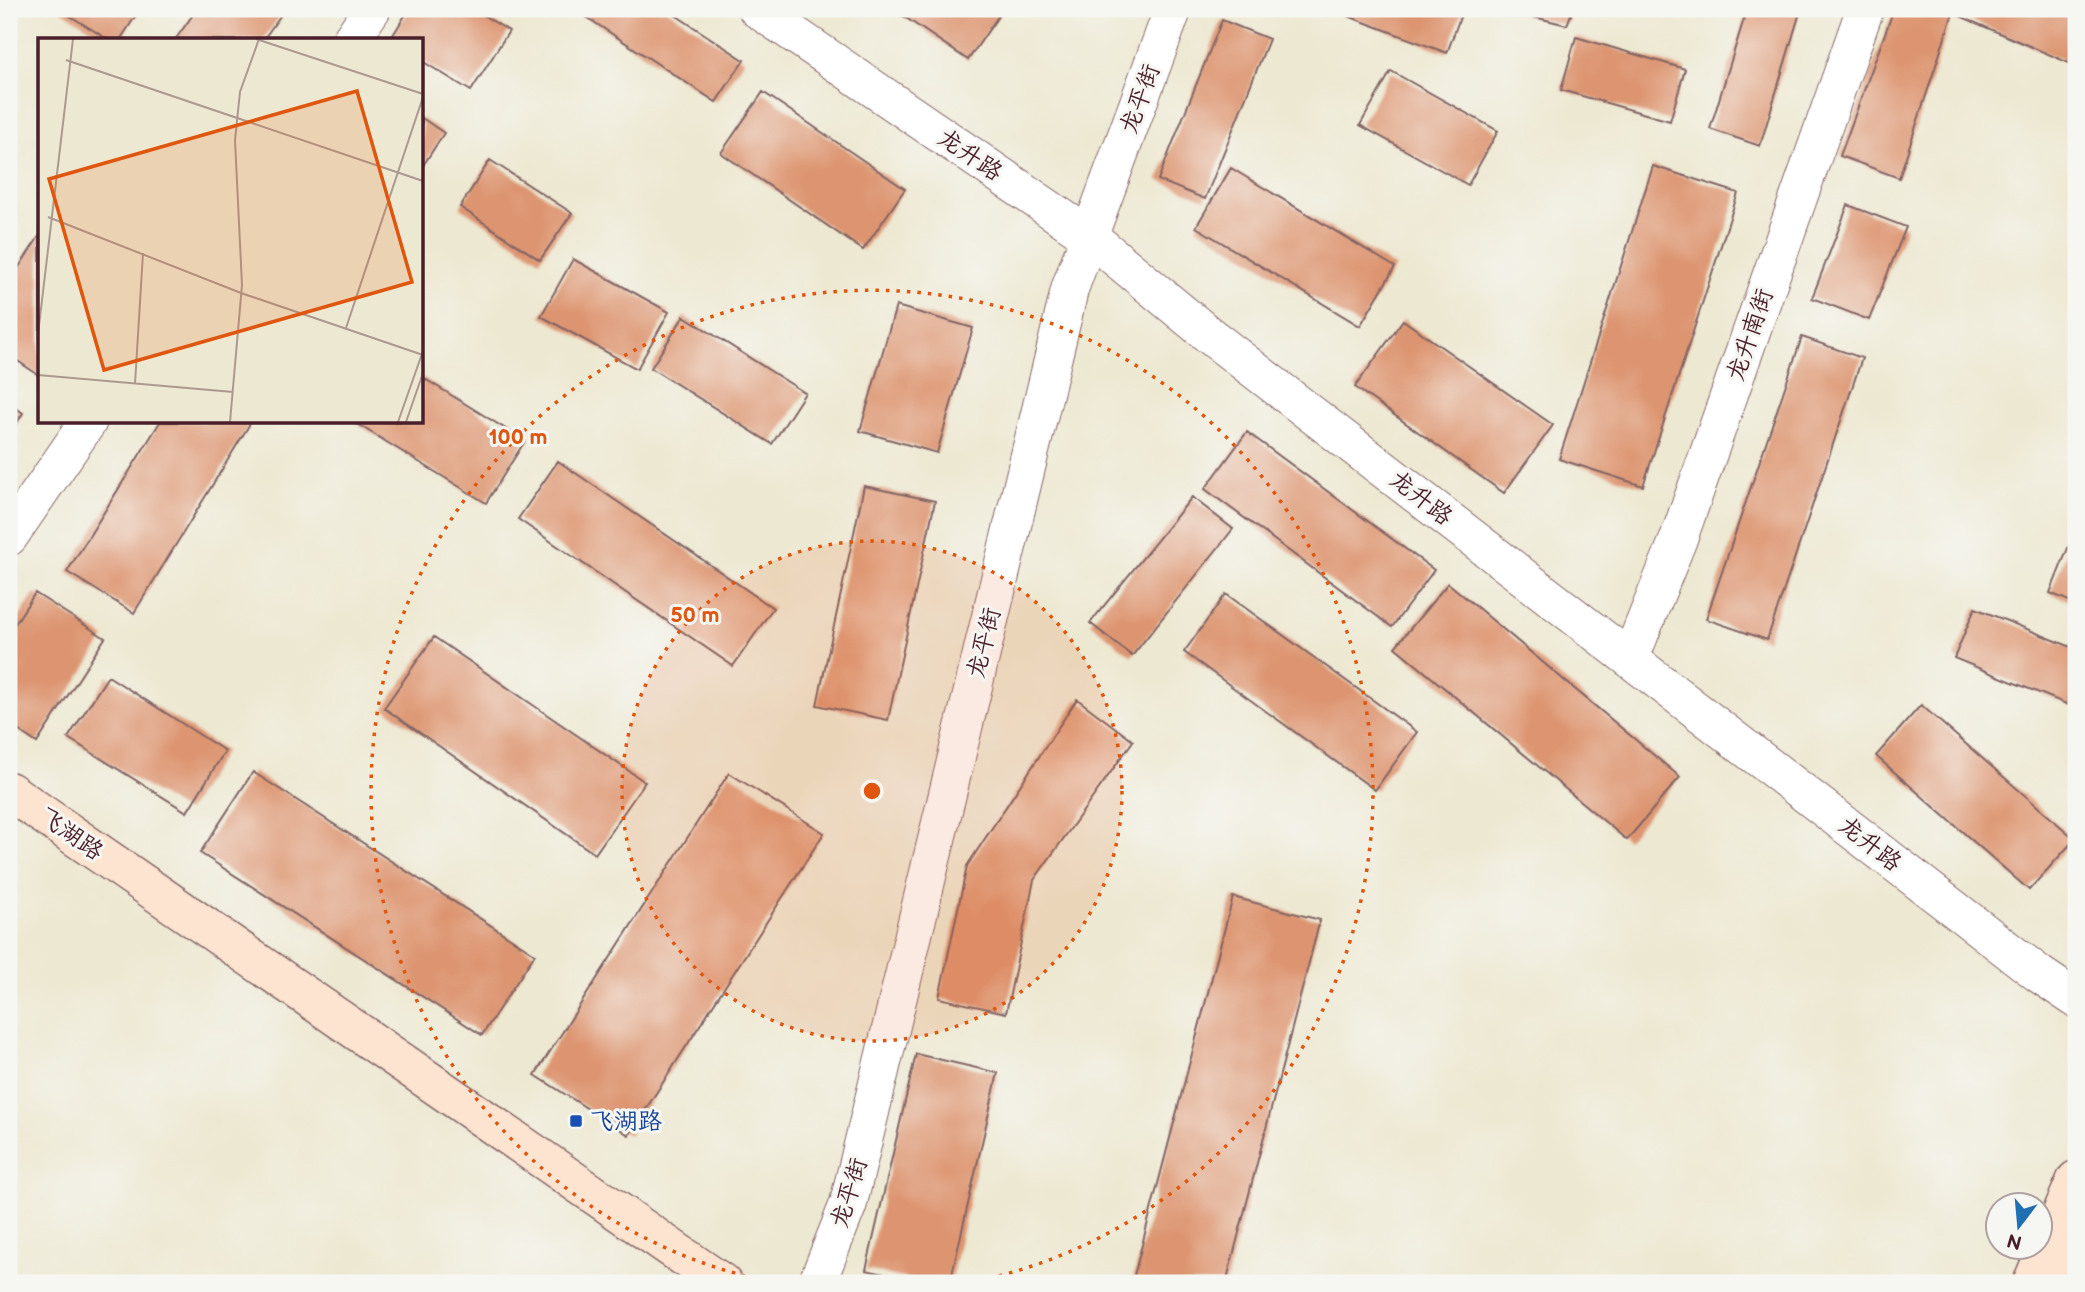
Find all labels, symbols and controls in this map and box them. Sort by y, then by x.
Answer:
inset map [38,38,424,424]
street label: 龙平街 [1114,60,1166,138]
street label: 龙升路 [932,123,1008,187]
street label: 龙升南街 [1721,285,1779,385]
text: 100 m [489,425,547,450]
street label: 龙升路 [1384,464,1458,532]
text: 50 m [671,603,719,628]
street label: 龙平街 [961,605,1007,681]
centre of rings [860,779,884,803]
street label: 飞湖路 [33,801,109,867]
street label: 龙升路 [1833,810,1907,878]
place label: 飞湖路 [590,1107,662,1136]
marker: 飞湖路 [568,1113,584,1129]
street label: 龙平街 [825,1154,873,1232]
north arrow [1983,1190,2054,1260]
text: N [2005,1228,2025,1254]

